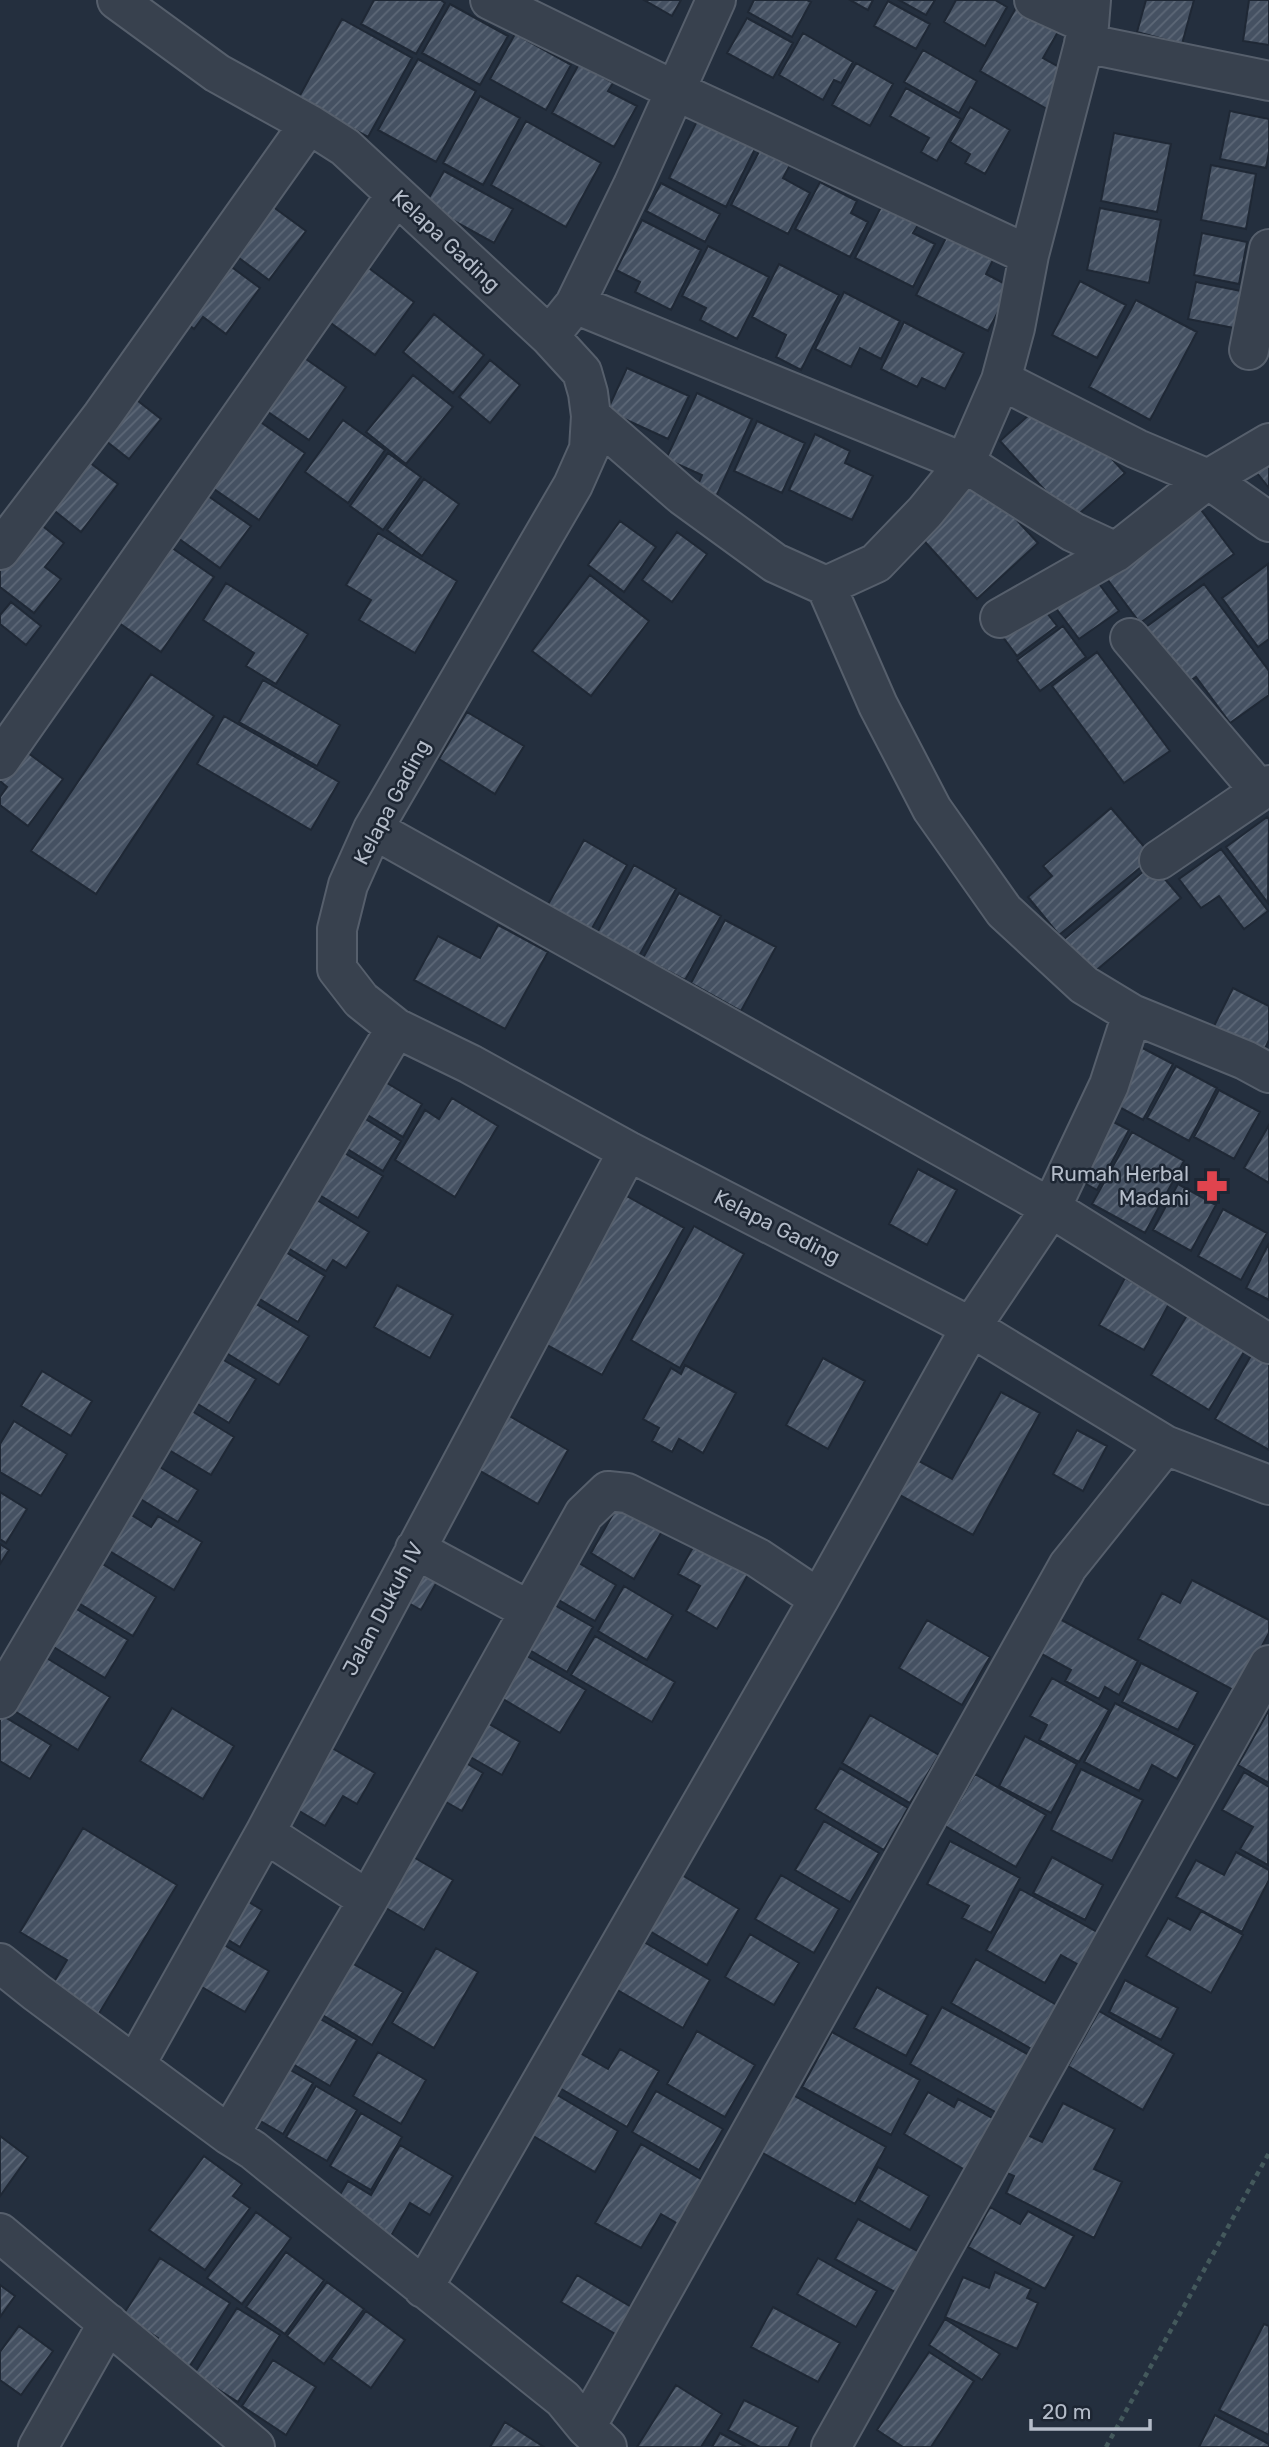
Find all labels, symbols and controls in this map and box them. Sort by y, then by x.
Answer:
street label: Kelapa Gading [387,184,505,297]
street label: Kelapa Gading [348,735,435,869]
place label: Rumah Herbal Madani [1050,1161,1189,1210]
pharmacy icon: Rumah Herbal Madani [1195,1169,1229,1203]
street label: Kelapa Gading [710,1184,845,1269]
street label: Jalan Dukuh IV [337,1538,428,1680]
scale bar [1031,2388,1150,2432]
text: 20 m [1042,2399,1091,2424]

